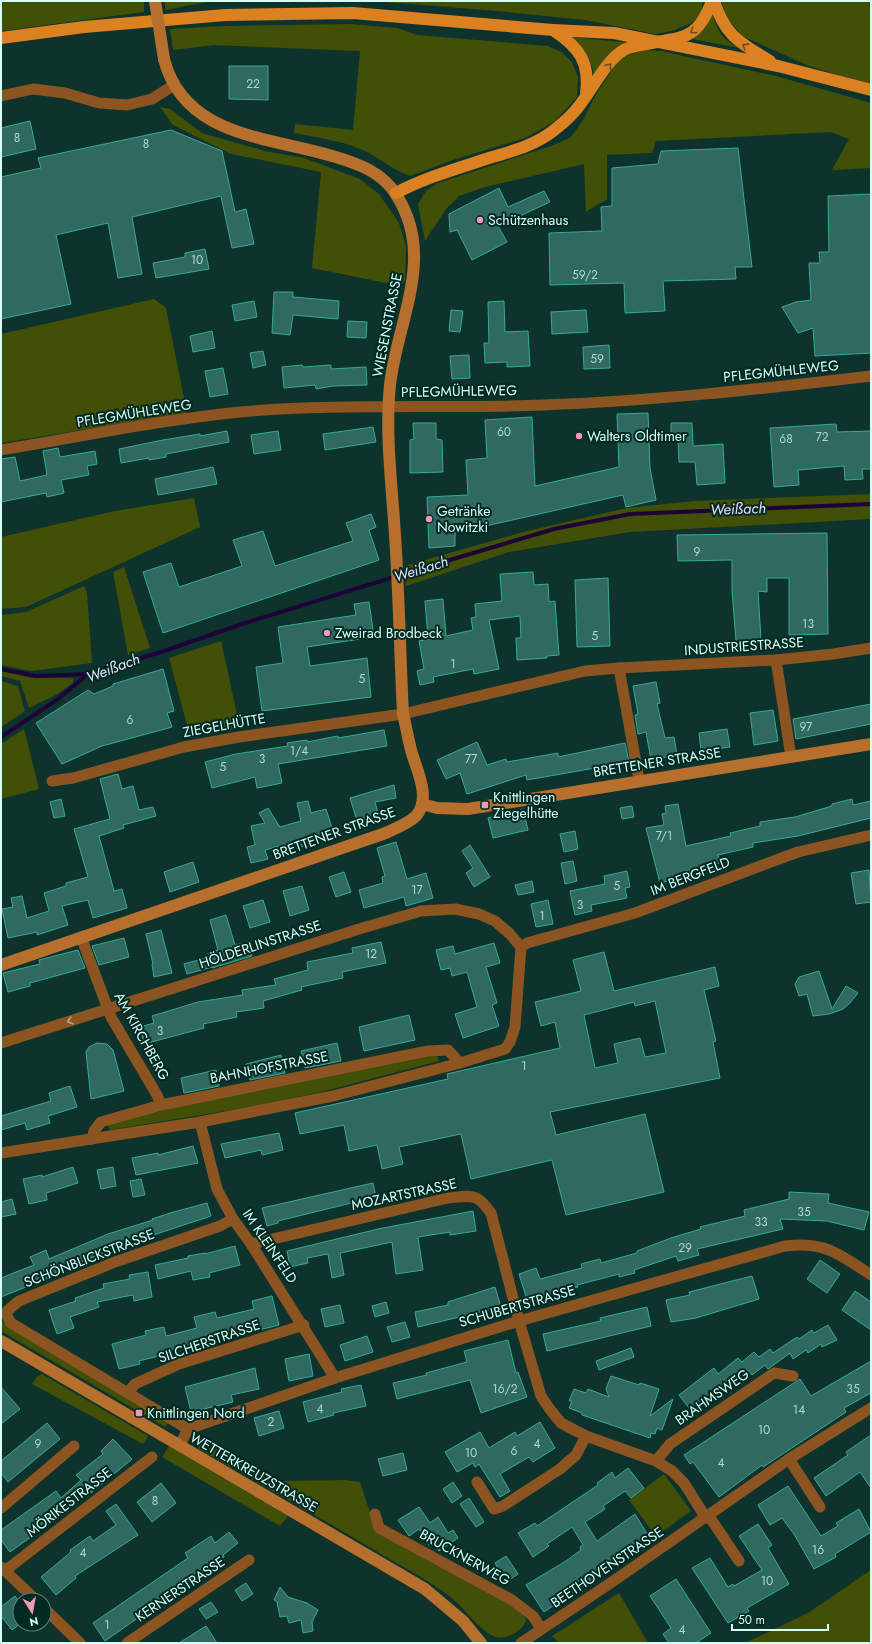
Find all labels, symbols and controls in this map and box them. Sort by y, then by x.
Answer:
one-way arrow [690,26,697,34]
one-way arrow [742,43,749,50]
one-way arrow [604,63,611,70]
house number: 22 [246,75,260,93]
house number: 8 [14,129,20,147]
house number: 8 [143,135,149,153]
place label: Schützenhaus [488,210,569,230]
marker: Schützenhaus [475,215,485,225]
house number: 10 [191,251,203,269]
house number: 59/2 [572,266,598,284]
street label: WIESENSTRASSE [367,271,407,379]
house number: 59 [590,350,604,368]
street label: PFLEGMÜHLEWEG [722,355,840,387]
street label: PFLEGMÜHLEWEG [401,380,517,402]
street label: PFLEGMÜHLEWEG [75,394,193,432]
house number: 60 [497,423,511,441]
place label: Walters Oldtimer [587,426,687,446]
house number: 72 [815,428,829,446]
house number: 68 [779,430,793,448]
marker: Walters Oldtimer [574,431,584,441]
water label: Weißach [710,497,766,521]
place label: Getränke Nowitzki [437,501,491,537]
marker: Getränke Nowitzki [424,514,434,524]
house number: 9 [694,543,701,561]
water label: Weißach [391,550,451,588]
house number: 13 [802,615,814,633]
place label: Zweirad Brodbeck [335,623,443,643]
house number: 5 [592,627,599,645]
marker: Zweirad Brodbeck [322,628,332,638]
street label: INDUSTRIESTRASSE [683,632,805,660]
water label: Weißach [83,648,143,688]
house number: 1 [450,655,456,673]
house number: 5 [359,670,366,688]
street label: ZIEGELHÜTTE [181,708,267,742]
house number: 6 [127,711,134,729]
house number: 97 [800,718,813,736]
house number: 1/4 [290,742,308,760]
street label: BRETTENER STRASSE [592,742,722,782]
house number: 3 [259,750,266,768]
house number: 77 [465,750,478,768]
house number: 5 [220,758,227,776]
place label: Knittlingen Ziegelhütte [493,787,559,823]
marker: Knittlingen Ziegelhütte [480,800,490,810]
street label: BRETTENER STRASSE [270,801,398,865]
house number: 7/1 [656,827,672,845]
street label: IM BERGFELD [647,852,733,900]
house number: 5 [614,877,621,895]
house number: 17 [411,881,424,899]
house number: 3 [577,896,584,914]
house number: 1 [539,907,545,925]
street label: HÖLDERLINSTRASSE [196,915,324,973]
house number: 12 [365,945,377,963]
street label: AM KIRCHBERG [110,988,175,1084]
one-way arrow [67,1016,74,1025]
house number: 3 [157,1022,164,1040]
street label: BAHNHOFSTRASSE [208,1046,330,1088]
house number: 1 [521,1057,527,1075]
street label: MOZARTSTRASSE [349,1173,459,1215]
house number: 35 [797,1203,811,1221]
street label: IM KLEINFELD [238,1205,302,1287]
house number: 33 [754,1213,768,1231]
street label: SCHÖNBLICKSTRASSE [21,1224,157,1292]
house number: 29 [678,1239,692,1257]
street label: SCHUBERTSTRASSE [456,1280,578,1332]
street label: SILCHERSTRASSE [155,1314,263,1368]
street label: BRAHMSWEG [671,1364,753,1430]
house number: 16/2 [492,1380,518,1398]
house number: 35 [846,1380,860,1398]
house number: 4 [317,1400,324,1418]
house number: 14 [793,1401,805,1419]
place label: Knittlingen Nord [147,1403,245,1423]
marker: Knittlingen Nord [134,1408,144,1418]
house number: 2 [268,1413,275,1431]
house number: 10 [758,1421,770,1439]
street label: WETTERKREUZSTRASSE [186,1427,322,1517]
house number: 9 [35,1435,42,1453]
house number: 4 [534,1435,541,1453]
house number: 6 [511,1442,518,1460]
house number: 10 [465,1444,477,1462]
house number: 4 [718,1454,725,1472]
street label: MÖRIKESTRASSE [22,1462,116,1542]
house number: 8 [152,1492,158,1510]
street label: BEETHOVENSTRASSE [546,1522,668,1612]
street label: BRUCKNERWEG [416,1524,514,1590]
house number: 16 [812,1541,824,1559]
house number: 4 [80,1544,87,1562]
street label: KERNERSTRASSE [131,1552,229,1626]
house number: 10 [761,1572,773,1590]
north arrow [12,1592,52,1632]
scale bar [732,1606,828,1632]
text: 50 m [738,1611,765,1629]
text: N [28,1613,40,1631]
house number: 1 [104,1616,110,1634]
house number: 4 [679,1621,686,1639]

